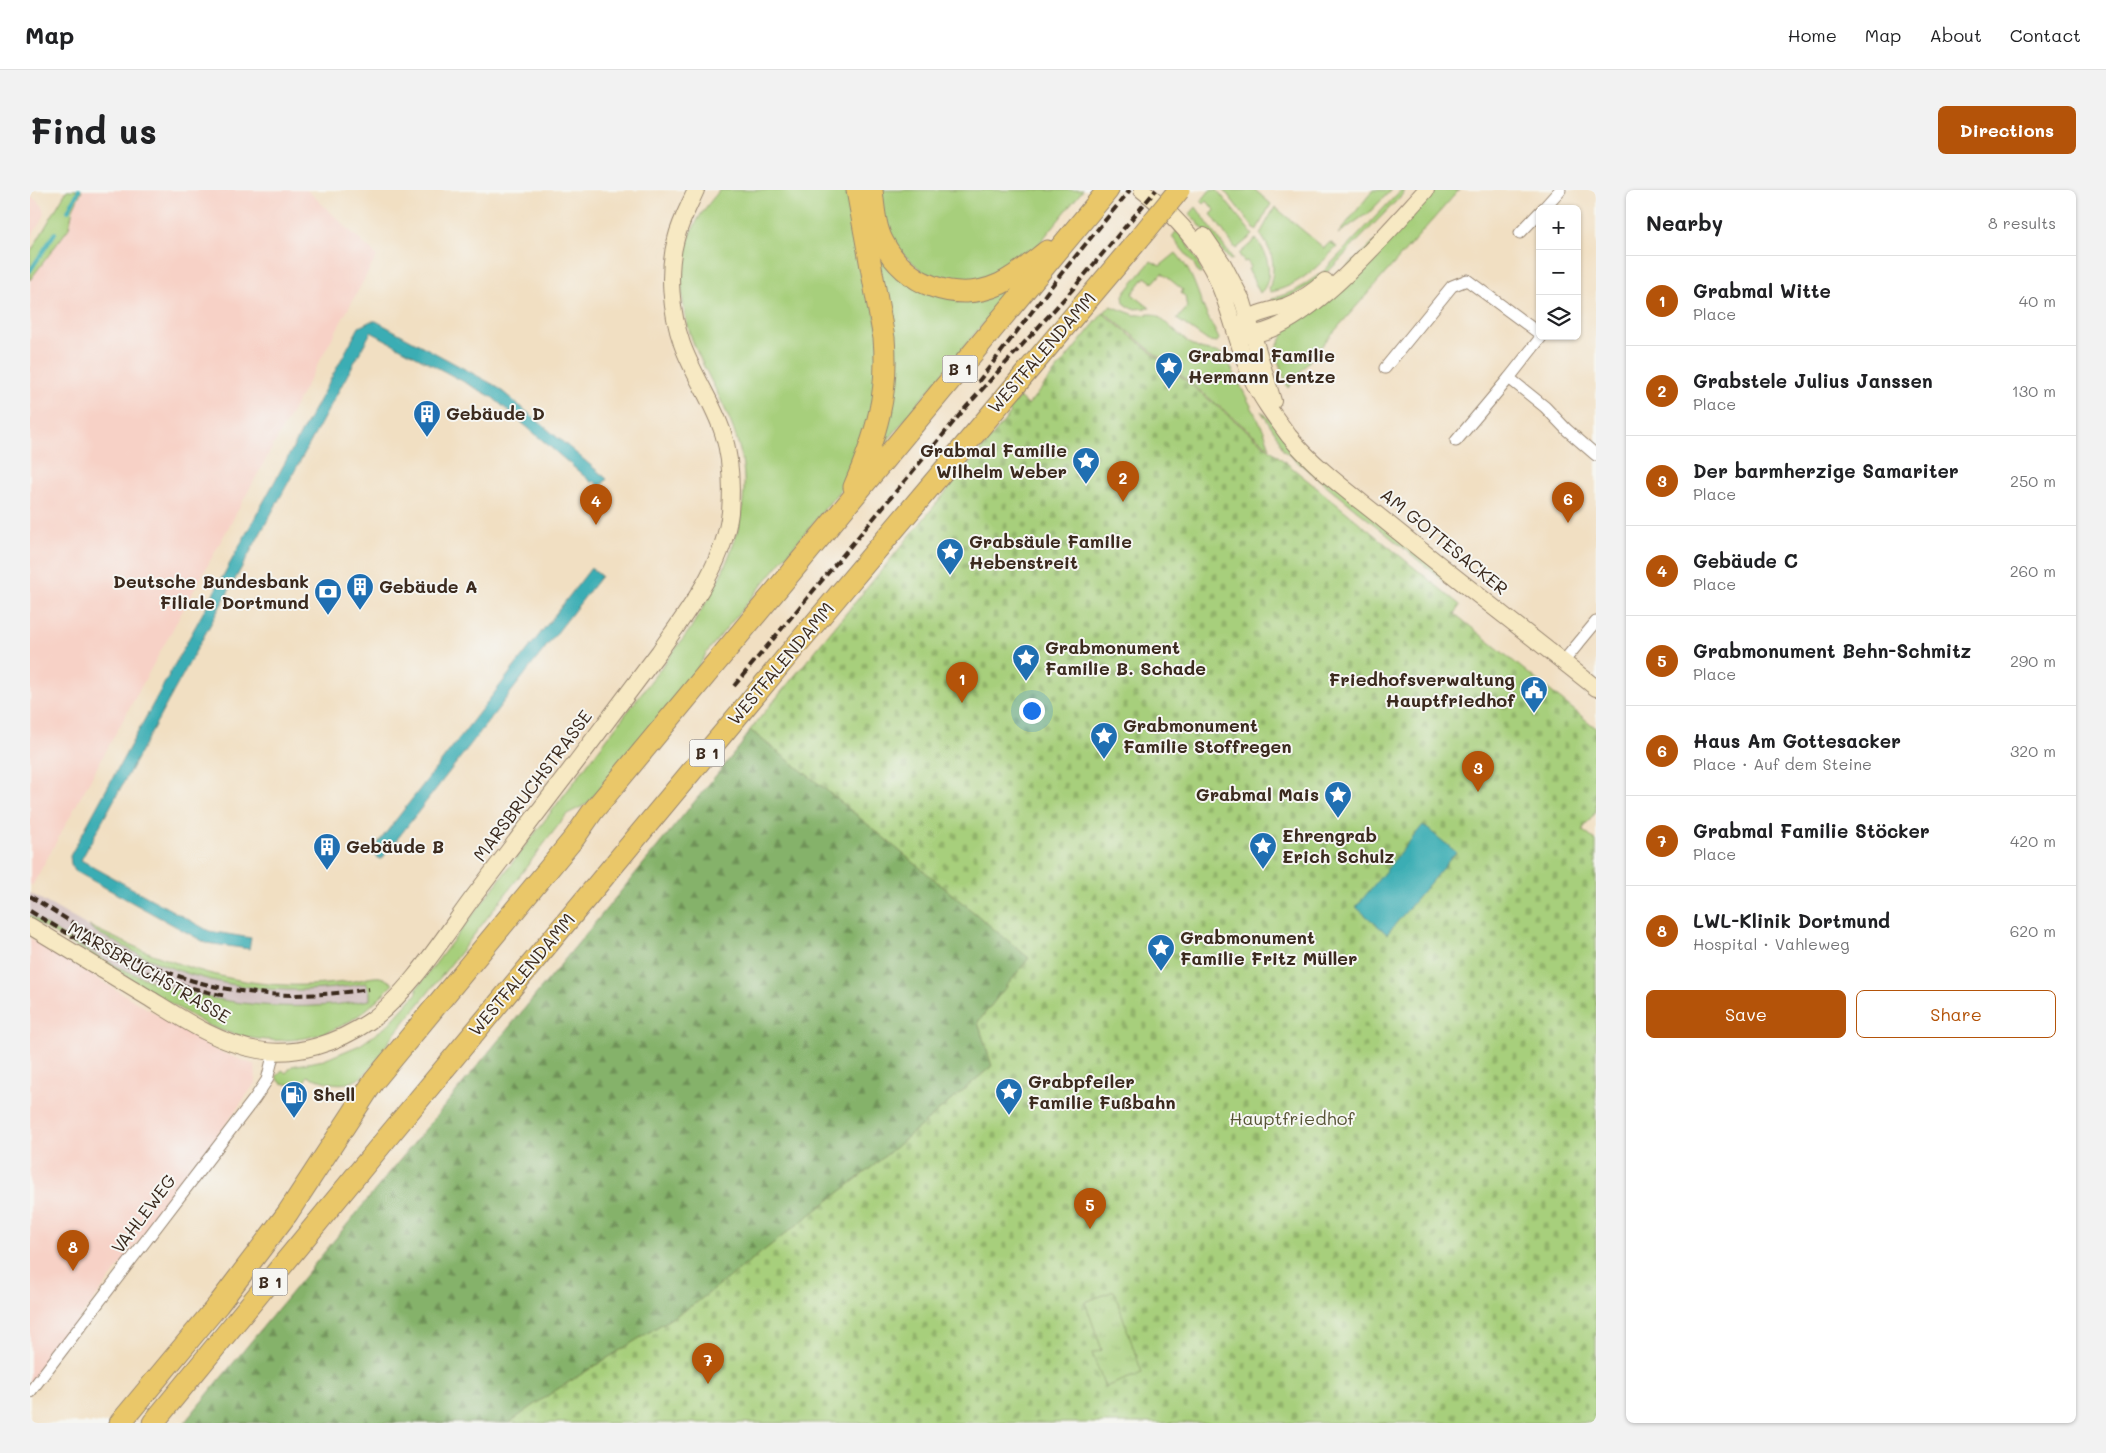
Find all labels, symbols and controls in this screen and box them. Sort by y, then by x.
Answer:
text: Map [25,19,74,50]
text: Home [1788,23,1837,47]
text: Map [1865,23,1901,47]
text: About [1929,23,1982,47]
text: Contact [2010,23,2081,47]
button: Directions [1938,106,2076,154]
text: Find us [30,107,157,153]
map controls [1536,205,1581,340]
button: + [1536,205,1581,250]
text: Nearby [1646,209,1723,236]
text: 8 results [1988,212,2056,233]
button: − [1536,250,1581,295]
text: Grabmal Witte [1693,278,1831,303]
street label: WESTFALENDAMM [982,287,1101,418]
text: 1 [1658,290,1666,311]
text: 40 m [2019,290,2056,311]
button: layers [1536,295,1581,340]
text: Place [1693,303,1736,324]
place label: Grabmal Familie Hermann Lentze [1188,343,1336,388]
place icon: Grabmal Familie Hermann Lentze [1154,351,1184,390]
road number: B 1 [942,355,978,382]
text: Grabstele Julius Janssen [1693,368,1933,393]
text: 2 [1658,380,1666,401]
text: 130 m [2012,380,2056,401]
text: Place [1693,393,1736,414]
building icon: Gebäude D [412,399,442,438]
place label: Gebäude D [446,401,545,425]
place label: Grabmal Familie Wilhelm Weber [920,438,1067,483]
place icon: Grabmal Familie Wilhelm Weber [1071,446,1101,485]
text: Der barmherzige Samariter [1693,458,1959,483]
pin: 2 [1107,461,1139,502]
text: 3 [1657,470,1667,491]
text: 250 m [2010,470,2056,491]
street label: AM GOTTESACKER [1376,482,1513,600]
pin: 6 [1552,482,1584,523]
text: Place [1693,483,1736,504]
pin: 4 [580,484,612,525]
place label: Grabsäule Familie Hebenstreit [969,529,1132,574]
place icon: Grabsäule Familie Hebenstreit [935,537,965,576]
text: Gebäude C [1693,548,1798,573]
text: 4 [1657,560,1667,581]
text: 260 m [2010,560,2056,581]
place label: Deutsche Bundesbank Filiale Dortmund [113,569,309,614]
building icon: Gebäude A [345,572,375,611]
text: Place [1693,573,1736,594]
place label: Gebäude A [379,574,478,598]
bank icon: Deutsche Bundesbank Filiale Dortmund [313,577,343,616]
street label: WESTFALENDAMM [722,597,839,730]
place label: Grabmonument Familie B. Schade [1045,635,1206,680]
text: Grabmonument Behn-Schmitz [1693,638,1971,663]
place icon: Grabmonument Familie B. Schade [1011,643,1041,682]
text: 5 [1657,650,1667,671]
text: 290 m [2010,650,2056,671]
pin: 1 [946,662,978,703]
text: Place [1693,663,1736,684]
place label: Friedhofsverwaltung Hauptfriedhof [1329,667,1515,712]
public building icon: Friedhofsverwaltung Hauptfriedhof [1519,675,1549,714]
your location [1019,698,1045,724]
street label: MARSBRUCHSTRASSE [467,705,597,866]
place label: Grabmonument Familie Stoffregen [1123,713,1292,758]
place icon: Grabmonument Familie Stoffregen [1089,721,1119,760]
text: Haus Am Gottesacker [1693,728,1901,753]
road number: B 1 [690,740,724,766]
text: 6 [1657,740,1667,761]
text: 320 m [2010,740,2056,761]
pin: 3 [1462,751,1494,792]
text: Place · Auf dem Steine [1693,753,1872,774]
place icon: Grabmal Mais [1323,780,1353,819]
place label: Grabmal Mais [1196,782,1319,806]
text: Grabmal Familie Stöcker [1693,818,1930,843]
place label: Ehrengrab Erich Schulz [1282,823,1395,868]
text: 7 [1658,830,1666,851]
text: 420 m [2010,830,2056,851]
place icon: Ehrengrab Erich Schulz [1248,831,1278,870]
building icon: Gebäude B [312,832,342,871]
place label: Gebäude B [346,834,444,858]
text: Place [1693,843,1736,864]
street label: WESTFALENDAMM [463,908,580,1041]
text: LWL-Klinik Dortmund [1693,908,1890,933]
street label: MARSBRUCHSTRASSE [64,916,235,1028]
text: 8 [1657,920,1667,941]
text: 620 m [2010,920,2056,941]
place label: Grabmonument Familie Fritz Müller [1180,925,1357,970]
place icon: Grabmonument Familie Fritz Müller [1146,933,1176,972]
text: Hospital · Vahleweg [1693,933,1849,954]
button: Save [1646,990,1846,1038]
button: Share [1856,990,2056,1038]
place label: Grabpfeiler Familie Fußbahn [1028,1069,1176,1114]
place icon: Grabpfeiler Familie Fußbahn [994,1077,1024,1116]
fuel station icon: Shell [279,1080,309,1119]
place label: Shell [313,1082,355,1106]
park label: Hauptfriedhof [1230,1106,1355,1130]
street label: VAHLEWEG [106,1169,181,1258]
pin: 5 [1074,1188,1106,1229]
pin: 8 [57,1230,89,1271]
road number: B 1 [252,1268,288,1296]
pin: 7 [692,1343,724,1384]

